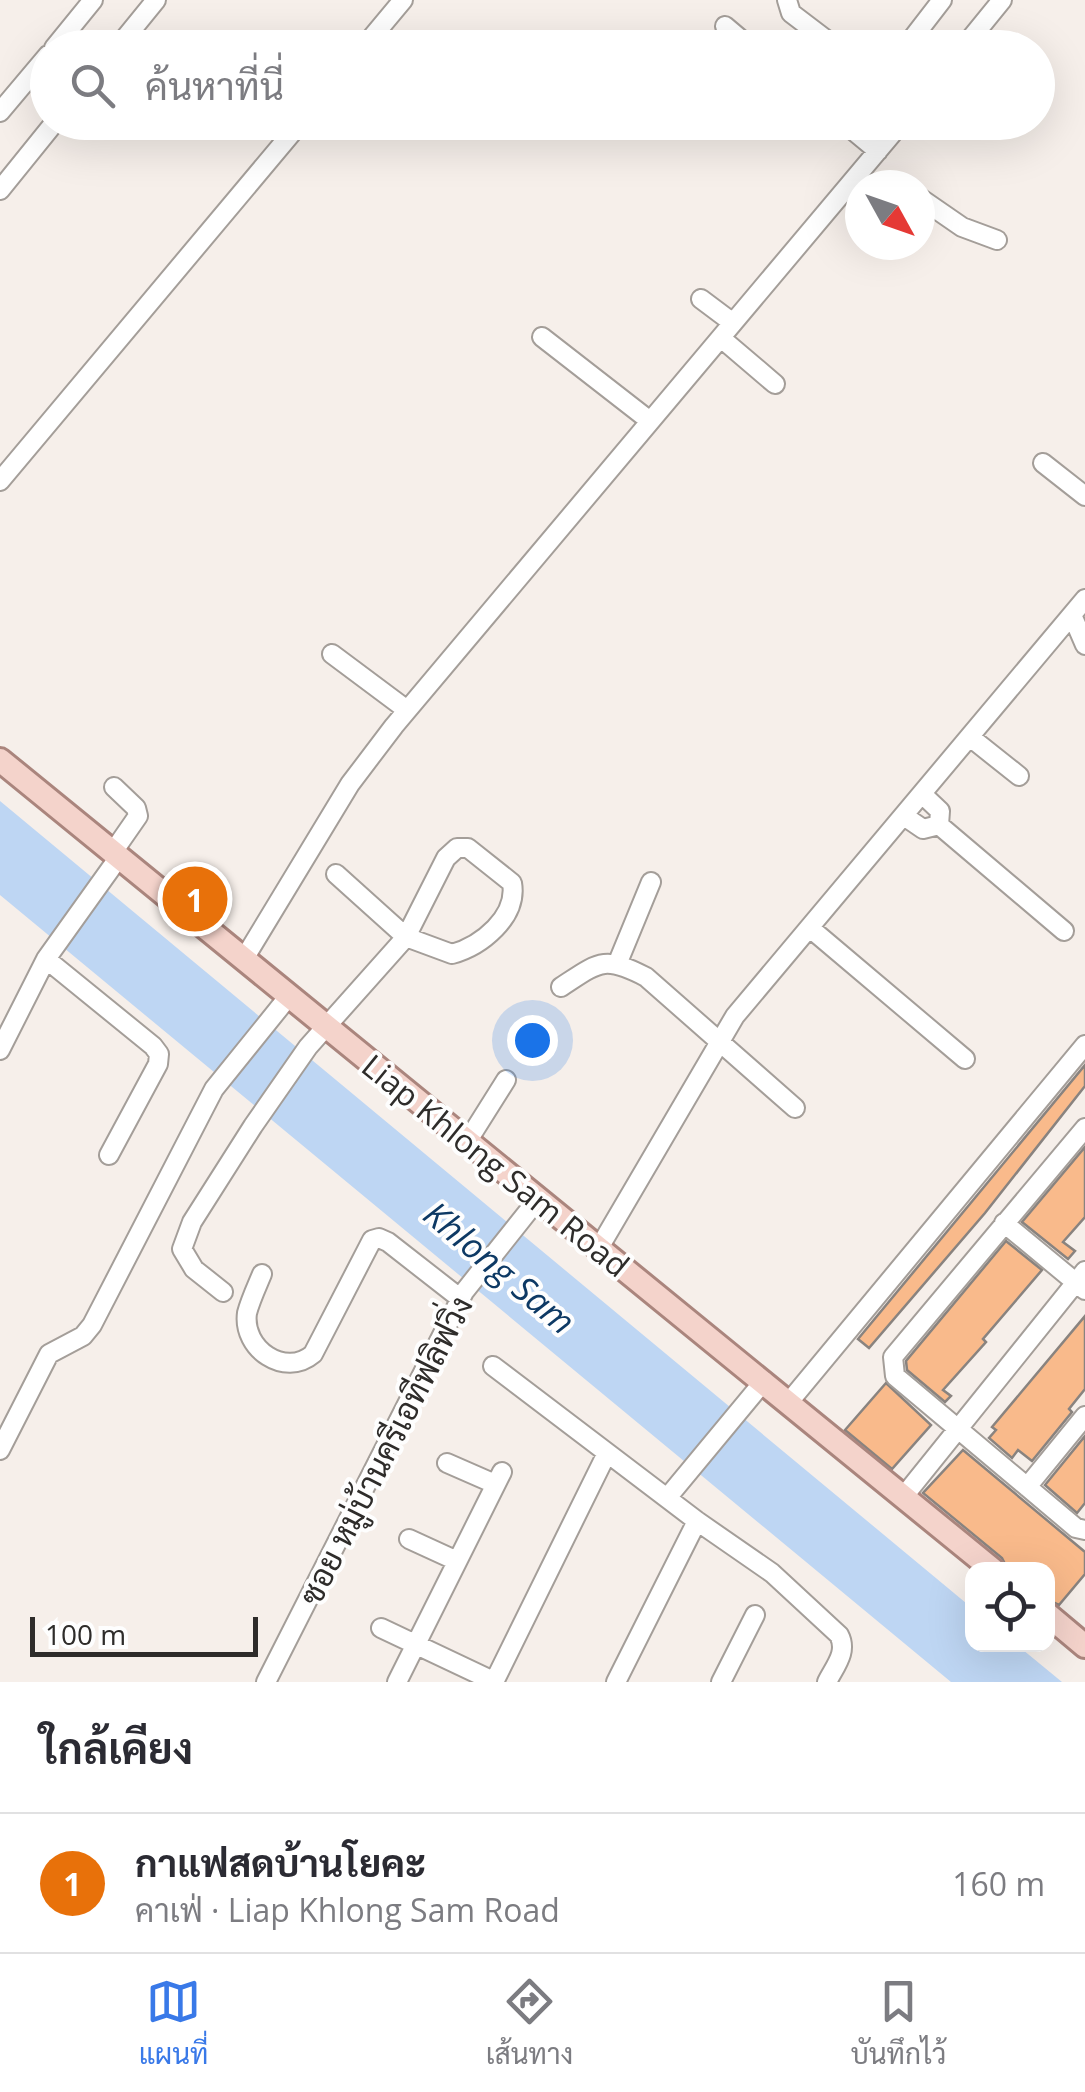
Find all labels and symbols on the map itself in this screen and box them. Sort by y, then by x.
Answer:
north arrow [845,170,935,260]
pin: 1 [162,862,228,936]
your location [507,1015,558,1066]
street label: Liap Khlong Sam Road [355,1046,637,1284]
water label: Khlong Sam [416,1192,584,1342]
street label: ซอย หมู่บ้านครีเอทีฟลิฟวิ่ง [285,1286,484,1613]
scale bar [30,1612,258,1656]

